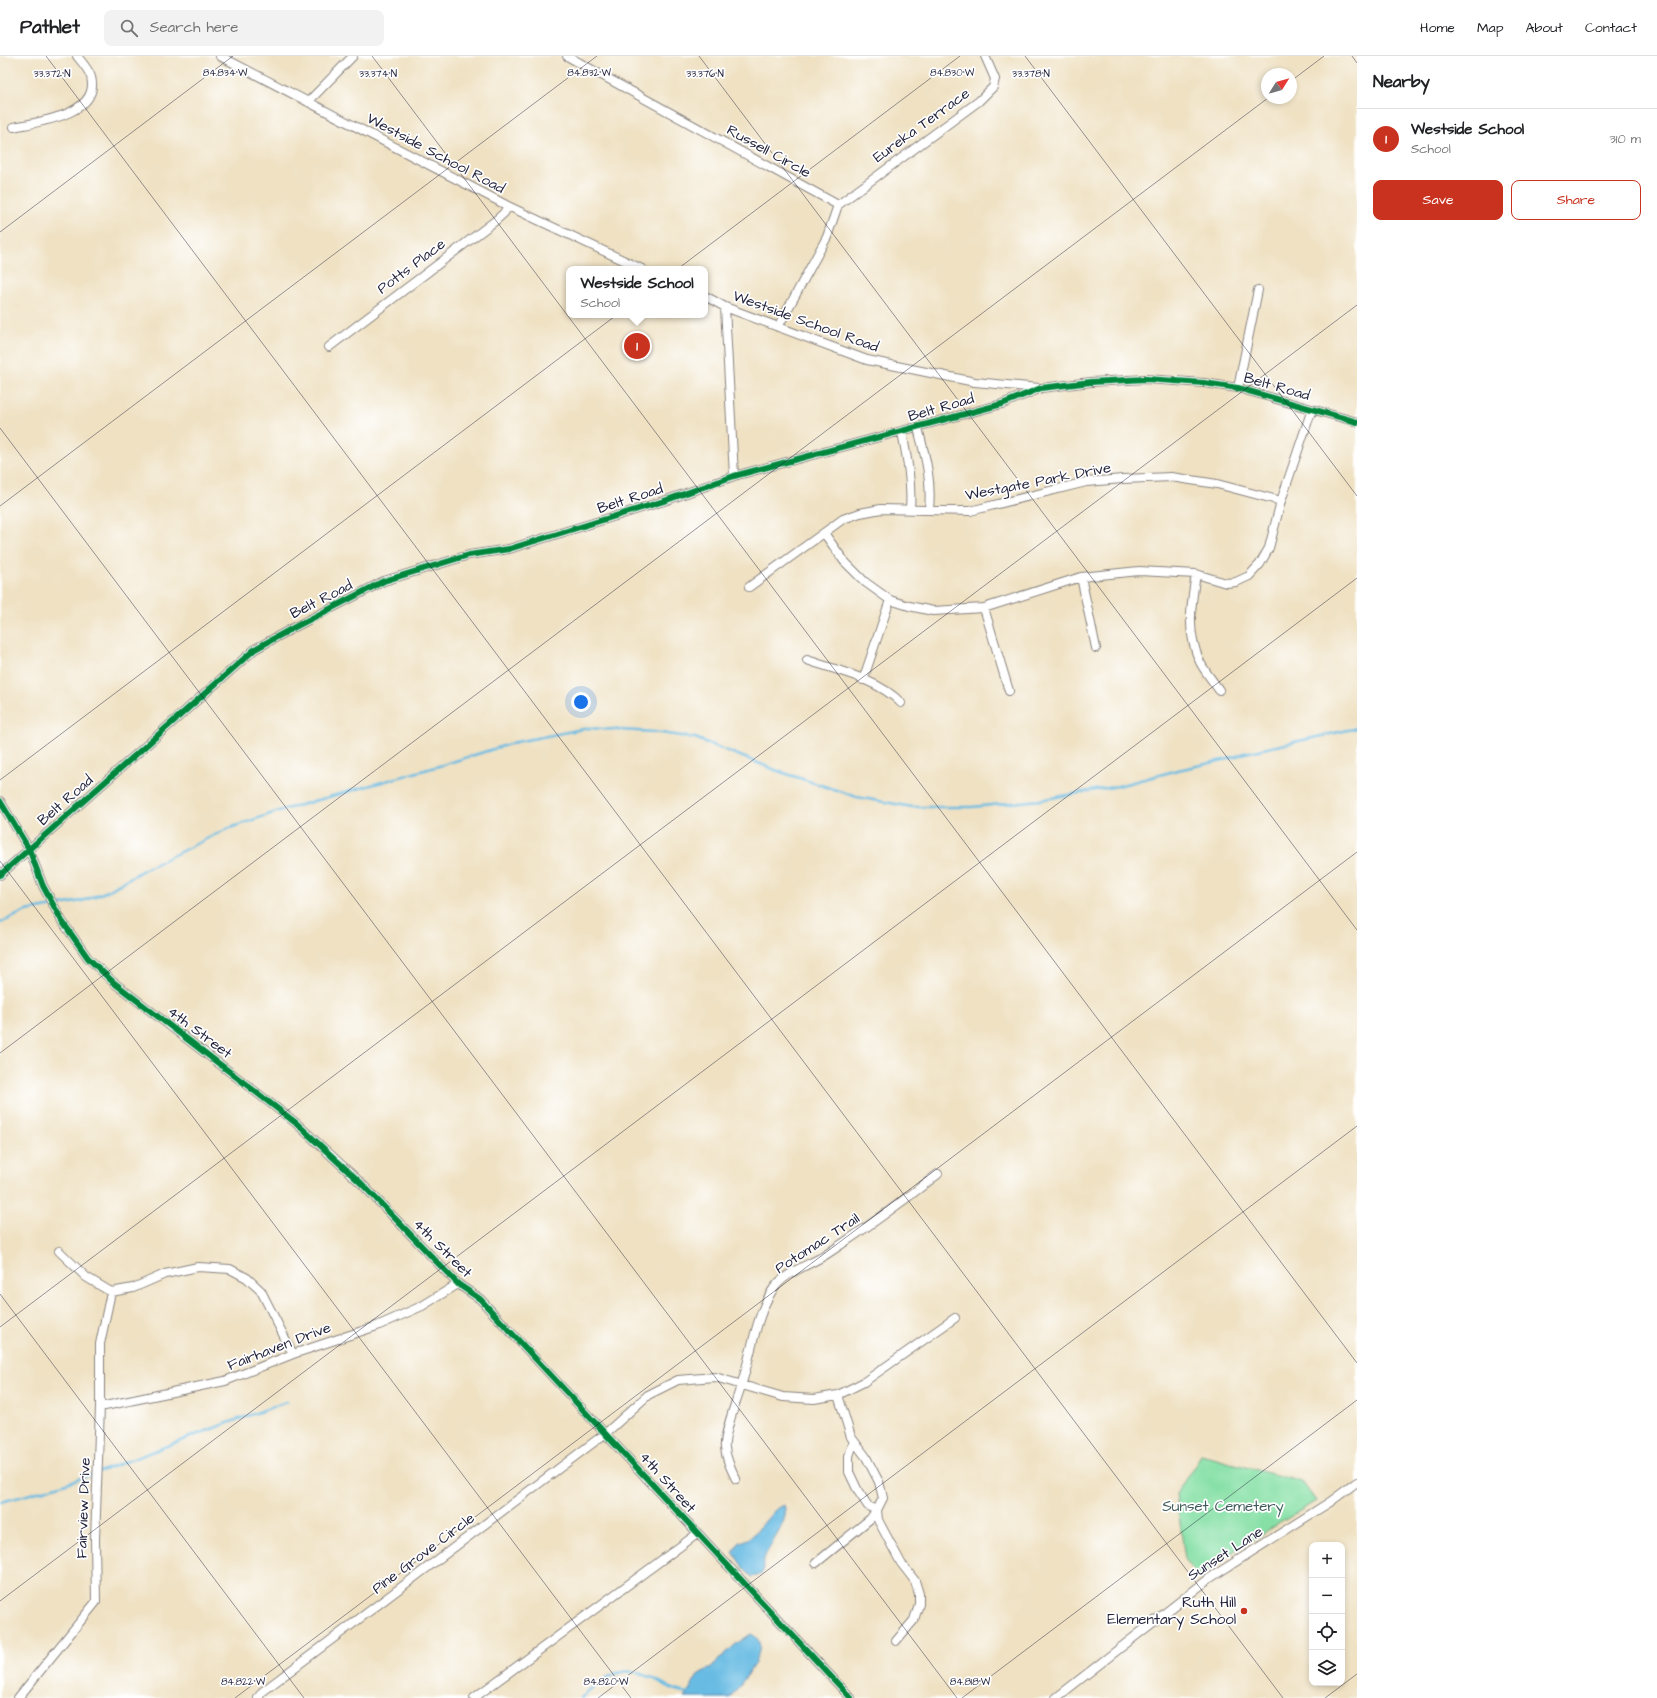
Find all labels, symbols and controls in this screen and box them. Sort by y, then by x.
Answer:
search box [104,10,384,46]
text: Pathlet [20,14,80,41]
icon: search [118,17,140,39]
text: Search here [150,17,238,38]
text: Home [1420,18,1455,38]
text: Map [1477,18,1503,38]
text: About [1525,18,1563,38]
text: Contact [1585,18,1637,38]
text: 84.834°W [203,66,248,80]
text: 84.832°W [567,66,611,80]
text: 84.830°W [930,66,975,80]
text: 33.372°N [33,67,71,81]
text: 33.374°N [359,67,397,81]
text: 33.376°N [686,67,724,81]
text: 33.378°N [1012,67,1050,81]
north arrow [1261,68,1297,104]
text: Nearby [1373,70,1430,94]
street label: Eureka Terrace [869,83,974,168]
street label: Westside School Road [363,108,509,199]
text: Westside School [1411,119,1524,140]
street label: Russell Circle [723,120,815,183]
text: 1 [1385,130,1387,148]
text: 310 m [1609,130,1641,148]
text: School [1411,140,1451,158]
button: Save [1373,180,1503,220]
button: Share [1511,180,1641,220]
street label: Potts Place [373,234,450,299]
popup [566,266,708,318]
text: Westside School [580,273,694,294]
street label: Westside School Road [730,285,882,358]
text: School [580,294,620,312]
pin: 1 [624,331,650,361]
street label: Belt Road [1241,367,1313,406]
street label: Belt Road [906,388,977,427]
street label: Westgate Park Drive [963,457,1113,507]
street label: Belt Road [595,478,666,519]
street label: Belt Road [286,575,356,624]
your location [571,692,591,712]
street label: Belt Road [33,770,98,831]
street label: 4th Street [163,1001,236,1064]
street label: Potomac Trail [771,1208,864,1279]
street label: 4th Street [408,1214,477,1283]
street label: Fairhaven Drive [224,1317,334,1376]
street label: 4th Street [634,1447,701,1518]
street label: Fairview Drive [71,1457,96,1559]
park label: Sunset Cemetery [1162,1496,1284,1518]
street label: Pine Grove Circle [368,1508,479,1599]
street label: Sunset Lane [1183,1521,1267,1586]
map controls [1309,1542,1345,1686]
button: + [1309,1542,1345,1578]
button: − [1309,1578,1345,1614]
place label: Ruth Hill Elementary School [1107,1592,1236,1631]
marker: Ruth Hill Elementary School [1239,1606,1249,1616]
button: locate [1309,1614,1345,1650]
button: layers [1309,1650,1345,1686]
text: 84.822°W [221,1675,266,1689]
text: 84.820°W [584,1675,629,1689]
text: 84.818°W [950,1675,991,1689]

